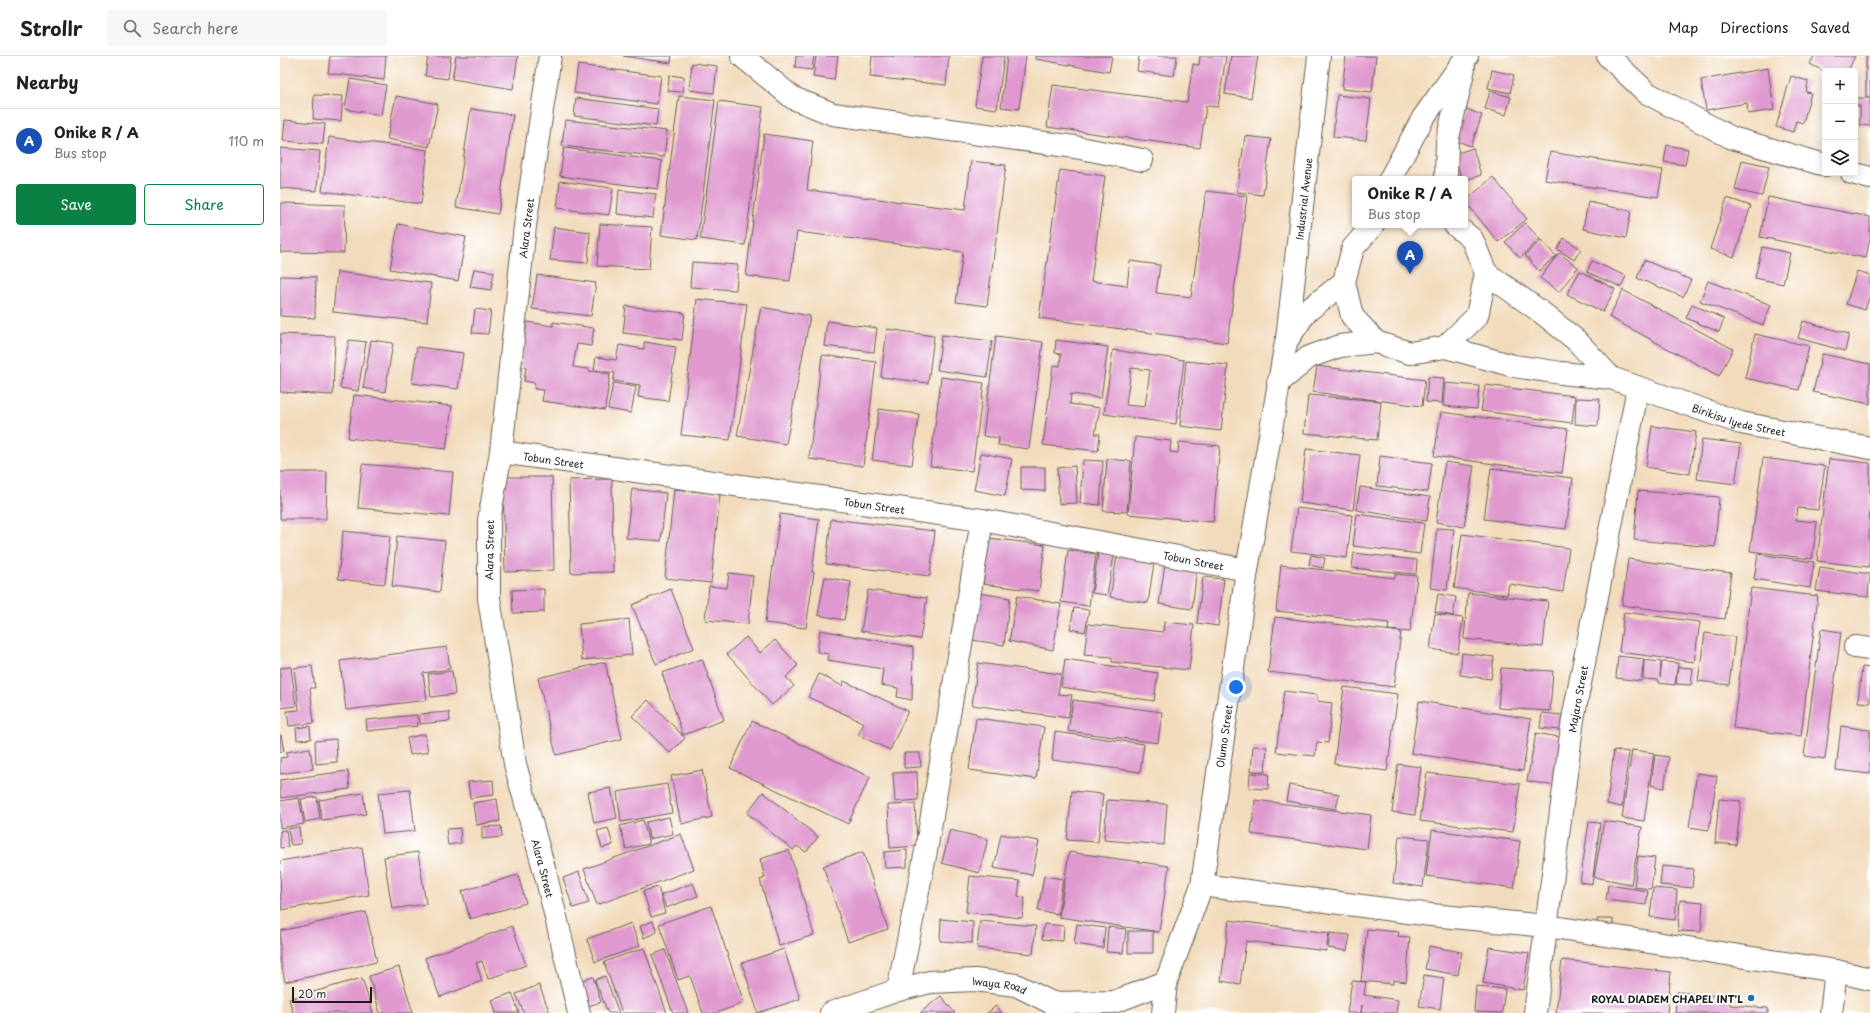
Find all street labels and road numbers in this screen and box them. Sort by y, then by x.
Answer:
street label: Industrial Avenue [1291,156,1315,241]
street label: Alara Street [515,197,537,259]
street label: Birikisu Iyede Street [1690,399,1787,439]
street label: Tobun Street [522,448,585,471]
street label: Tobun Street [843,493,906,516]
street label: Alara Street [481,520,497,580]
street label: Tobun Street [1162,547,1225,573]
street label: Majaro Street [1564,664,1591,733]
street label: Olumo Street [1211,704,1235,769]
street label: Alara Street [529,837,558,899]
street label: Iwaya Road [972,973,1030,997]

